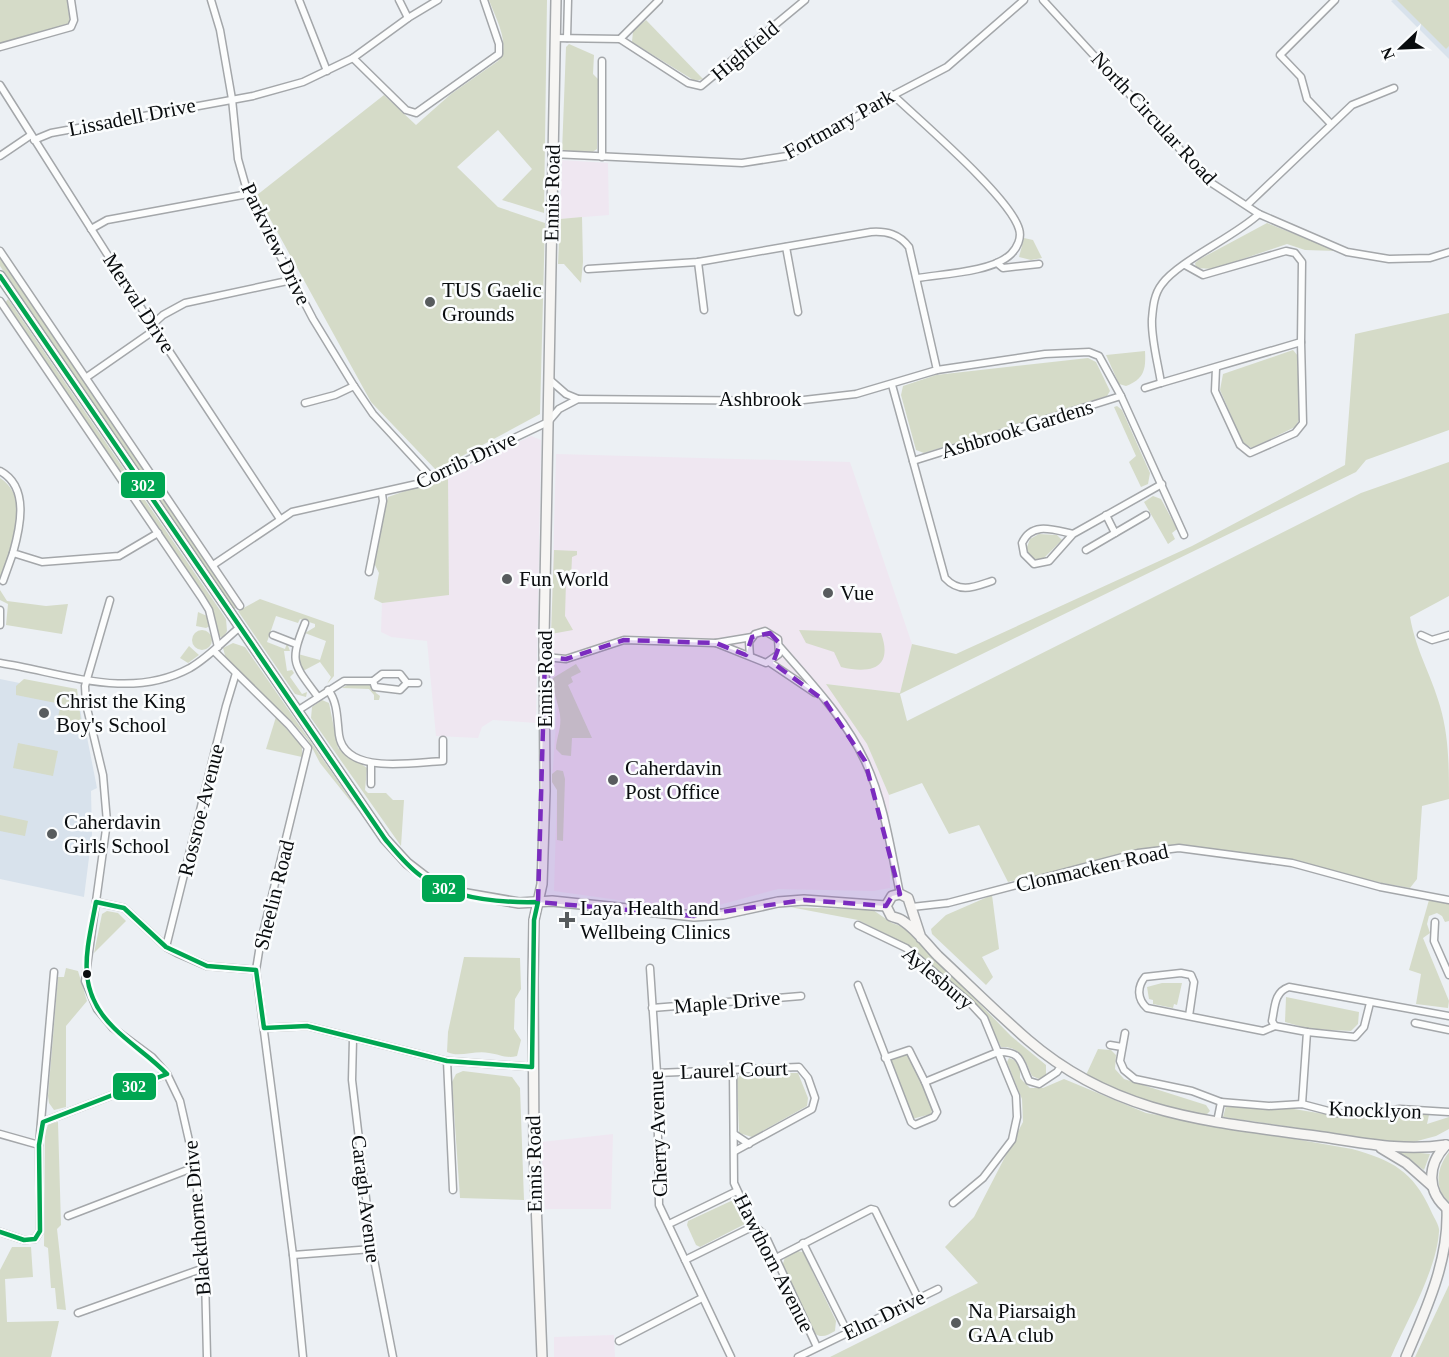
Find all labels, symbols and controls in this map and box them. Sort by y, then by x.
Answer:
street label: Highfield [706,16,784,86]
north arrow [1371,18,1431,78]
text: N [1377,45,1398,62]
street label: North Circular Road [1086,47,1222,190]
street label: Fortmary Park [780,84,899,164]
street label: Lissadell Drive [66,93,198,141]
street label: Ennis Road [539,144,565,242]
street label: Parkview Drive [236,179,316,309]
street label: Merval Drive [98,249,180,357]
place label: TUS Gaelic Grounds [442,278,542,326]
marker: TUS Gaelic Grounds [423,295,437,309]
street label: Ashbrook [719,387,802,411]
street label: Ashbrook Gardens [938,394,1096,464]
street label: Corrib Drive [412,426,520,494]
line badge: 302 [120,471,166,499]
text: 302 [131,477,155,494]
place label: Fun World [519,567,609,591]
marker: Fun World [500,572,514,586]
place label: Vue [840,581,874,605]
marker: Vue [821,586,835,600]
street label: Ennis Road [533,630,557,728]
place label: Christ the King Boy's School [56,689,186,737]
marker: Christ the King Boy's School [37,706,51,720]
street label: Rossroe Avenue [173,741,229,879]
place label: Caherdavin Post Office [625,756,722,804]
marker: Caherdavin Post Office [606,773,620,787]
place label: Caherdavin Girls School [64,810,170,858]
marker: Caherdavin Girls School [45,827,59,841]
street label: Sheelin Road [249,837,299,953]
street label: Clonmacken Road [1013,839,1171,897]
line badge: 302 [421,874,466,903]
text: 302 [432,880,456,897]
place label: Laya Health and Wellbeing Clinics [580,896,731,944]
marker: Laya Health and Wellbeing Clinics [558,911,576,929]
street label: Aylesbury [898,941,979,1015]
unlabelled marker [81,968,93,980]
street label: Maple Drive [673,985,781,1019]
street label: Laurel Court [680,1056,788,1084]
street label: Cherry Avenue [644,1071,672,1197]
line badge: 302 [112,1072,157,1101]
text: 302 [122,1078,146,1095]
street label: Knocklyon [1328,1096,1423,1124]
street label: Ennis Road [521,1115,547,1213]
street label: Caragh Avenue [346,1134,386,1264]
street label: Blackthorne Drive [178,1139,216,1297]
street label: Hawthorn Avenue [729,1190,819,1336]
street label: Elm Drive [839,1285,929,1345]
place label: Na Piarsaigh GAA club [968,1299,1076,1347]
marker: Na Piarsaigh GAA club [949,1316,963,1330]

